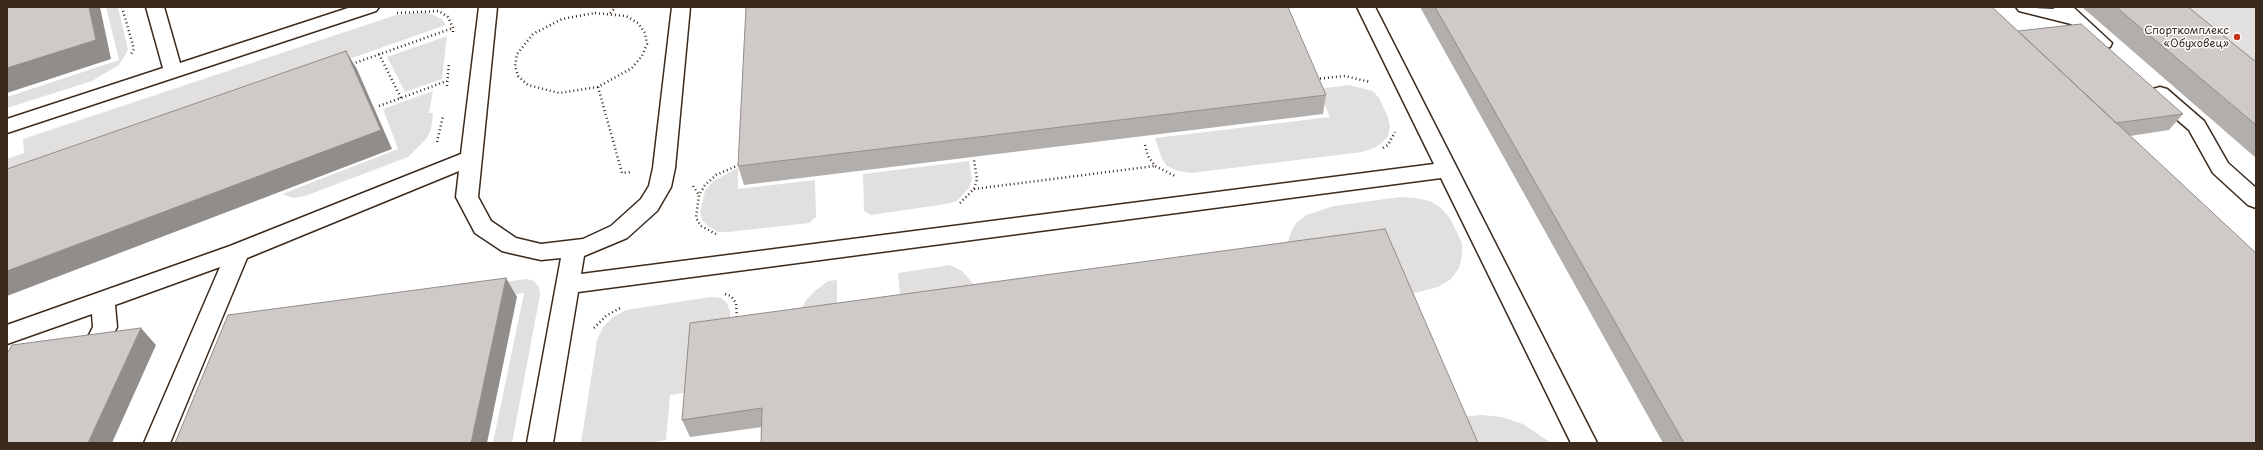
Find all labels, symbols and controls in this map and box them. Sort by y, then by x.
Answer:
place label: Спорткомплекс «Обуховец» [2144,24,2229,50]
marker: Спорткомплекс «Обуховец» [2232,32,2242,42]

